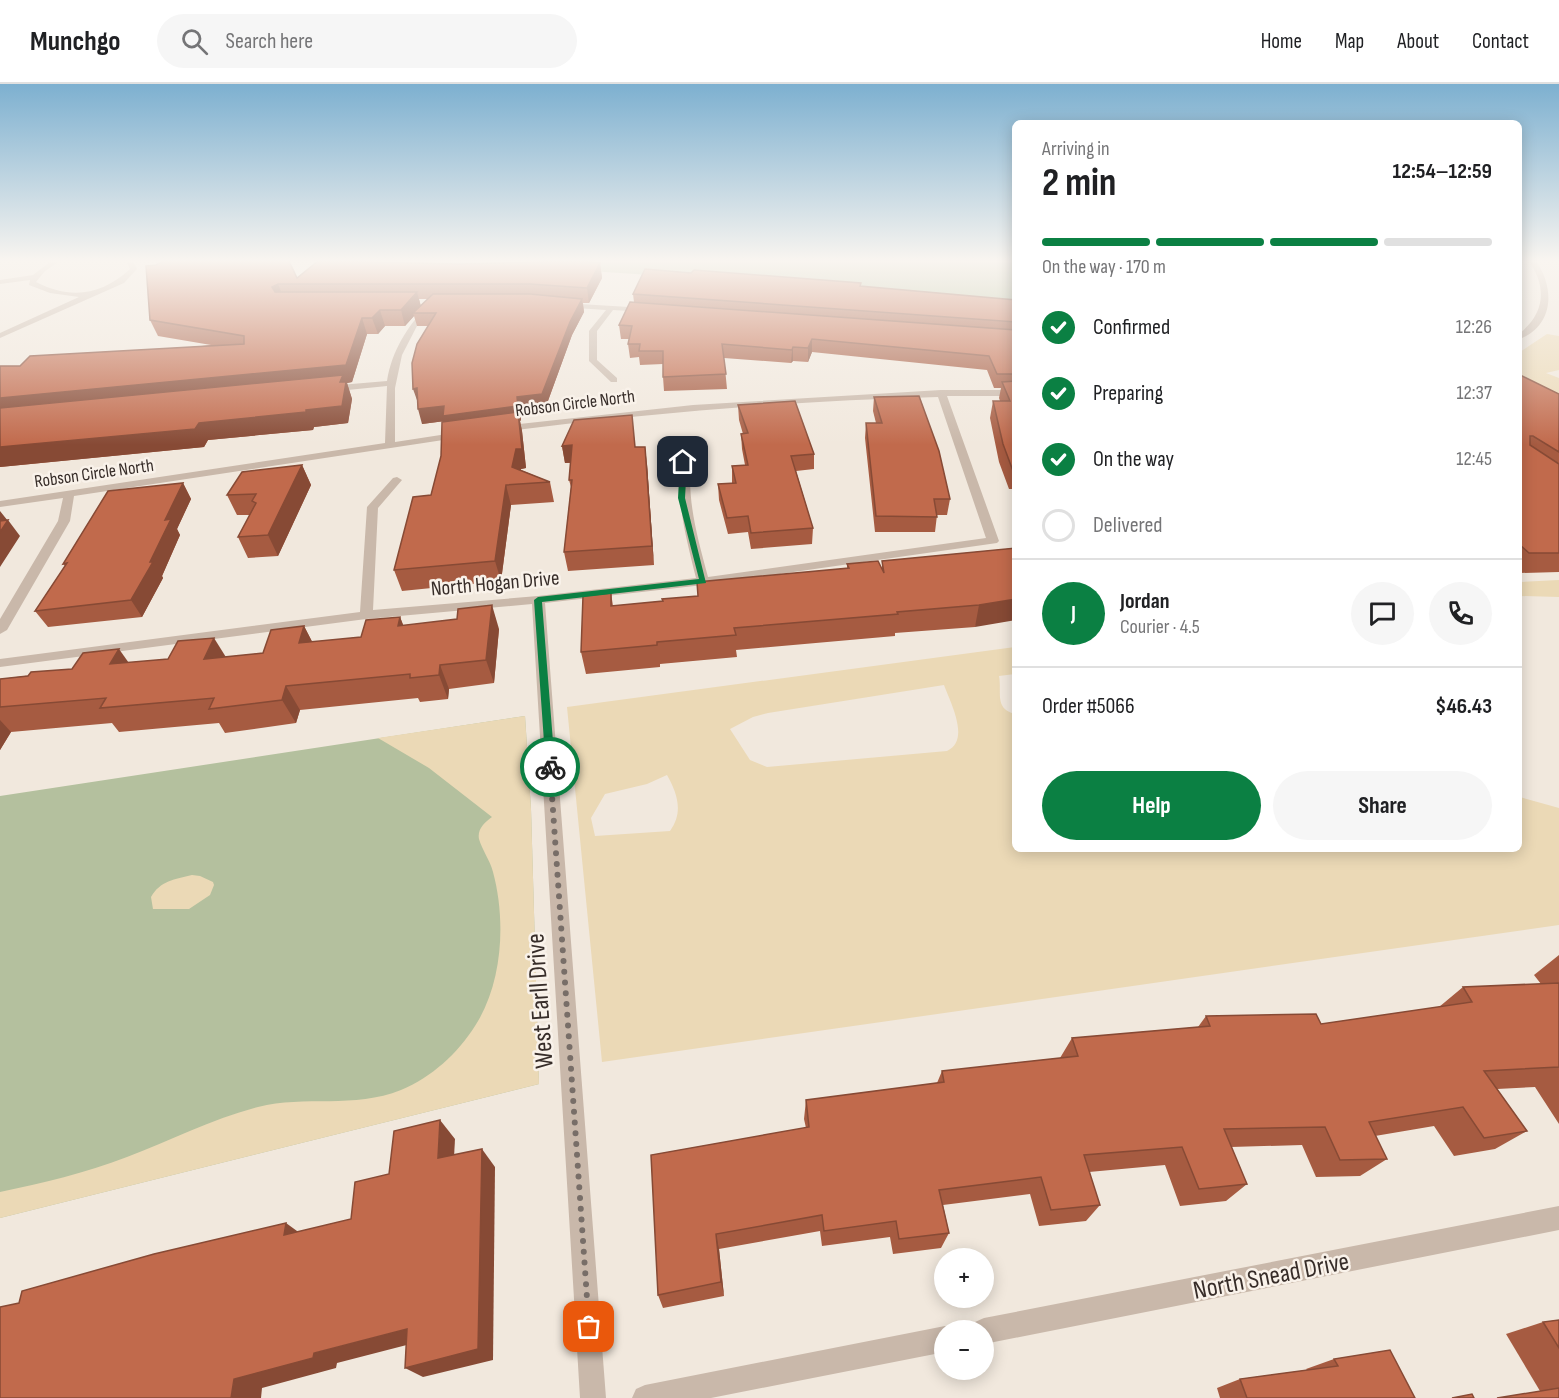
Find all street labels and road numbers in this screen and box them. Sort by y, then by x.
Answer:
street label: Robson Circle North [514,386,636,421]
street label: Robson Circle North [33,455,155,492]
street label: North Hogan Drive [430,565,560,602]
street label: West Earll Drive [520,932,561,1069]
street label: North Snead Drive [1191,1246,1352,1307]

